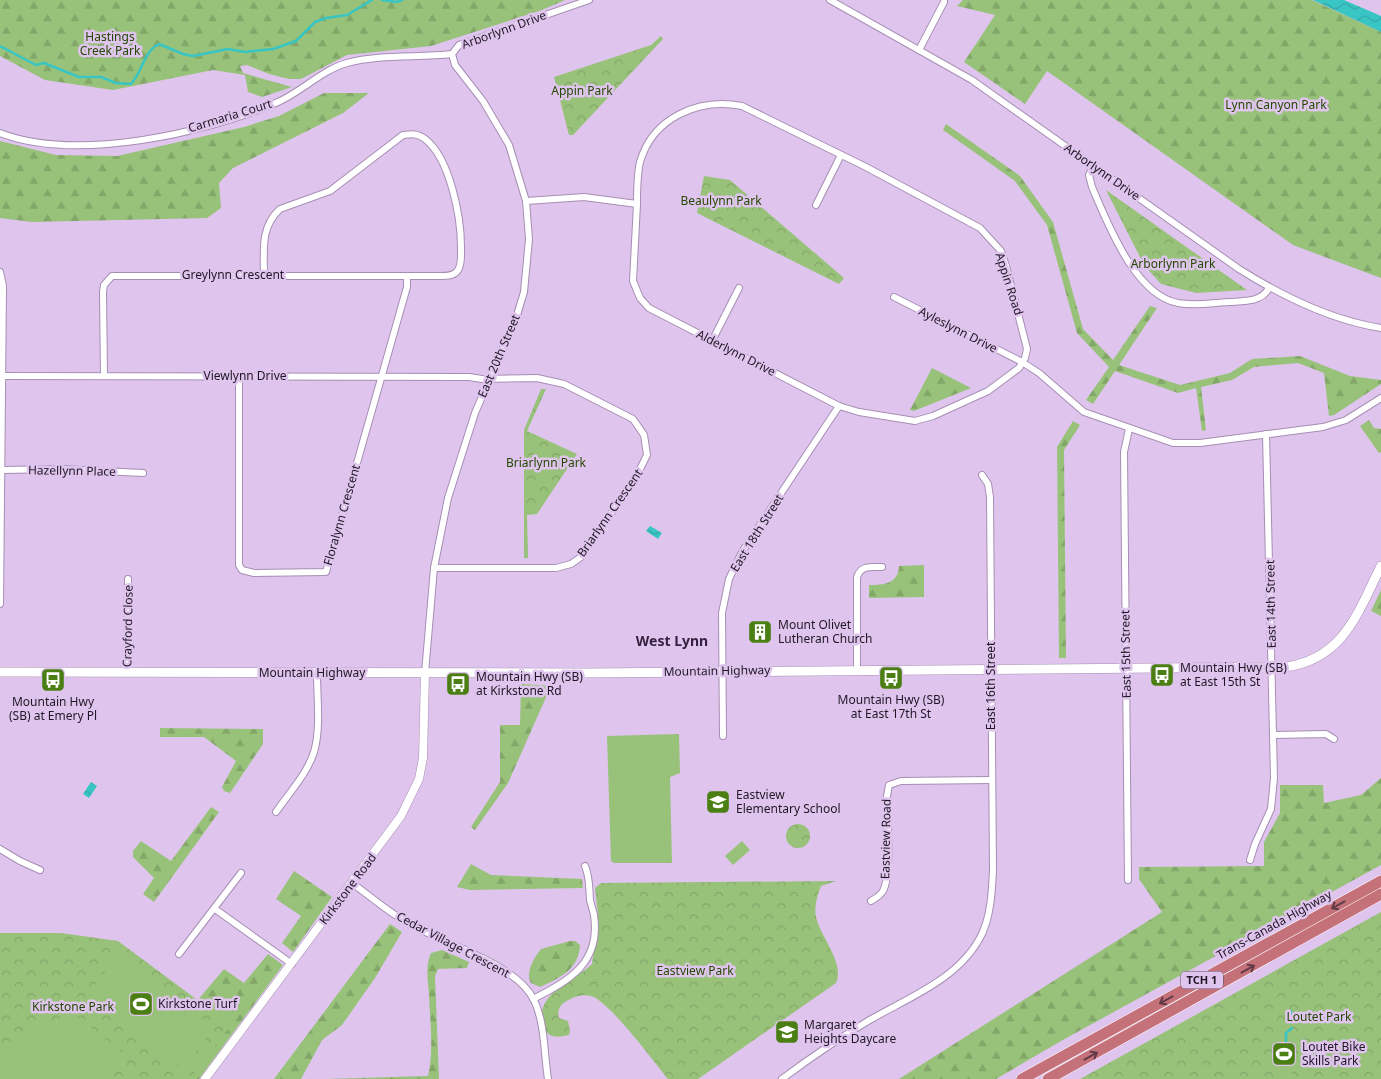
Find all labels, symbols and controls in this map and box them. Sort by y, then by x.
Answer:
street label: Arborlynn Drive [459,6,549,53]
park label: Hastings Creek Park [80,28,141,59]
park label: Appin Park [551,82,613,99]
street label: Carmaria Court [186,95,274,136]
park label: Lynn Canyon Park [1225,96,1327,113]
street label: Arborlynn Drive [1061,139,1144,204]
park label: Beaulynn Park [680,192,762,209]
street label: Appin Road [991,250,1028,317]
park label: Arborlynn Park [1131,255,1216,272]
street label: Greylynn Crescent [182,266,285,283]
street label: Ayleslynn Drive [916,302,1001,357]
street label: East 20th Street [473,311,524,400]
street label: Alderlynn Drive [694,325,779,380]
street label: Viewlynn Drive [203,367,287,384]
park label: Briarlynn Park [506,454,587,471]
street label: Hazellynn Place [28,461,116,480]
street label: Floralynn Crescent [319,462,364,567]
street label: Briarlynn Crescent [573,465,647,560]
street label: East 18th Street [726,490,788,575]
street label: East 14th Street [1261,559,1280,649]
street label: Crayford Close [118,585,137,667]
street label: East 15th Street [1116,609,1135,699]
place label: Mount Olivet Lutheran Church [778,616,873,647]
building icon: Mount Olivet Lutheran Church [747,619,773,645]
district label: West Lynn [636,631,708,650]
street label: East 16th Street [982,641,999,730]
place label: Mountain Hwy (SB) at East 15th St [1180,659,1287,690]
street label: Mountain Highway [663,661,771,680]
bus stop icon: Mountain Hwy (SB) at East 15th St [1149,662,1175,688]
street label: Mountain Highway [259,664,366,681]
bus stop icon: Mountain Hwy (SB) at East 17th St [878,665,904,691]
bus stop icon: Mountain Hwy (SB) at Emery Pl [40,667,66,693]
place label: Mountain Hwy (SB) at Kirkstone Rd [476,668,583,699]
bus stop icon: Mountain Hwy (SB) at Kirkstone Rd [445,671,471,697]
place label: Mountain Hwy (SB) at East 17th St [838,691,945,722]
place label: Mountain Hwy (SB) at Emery Pl [9,693,97,724]
place label: Eastview Elementary School [736,786,841,817]
school or university icon: Eastview Elementary School [705,789,731,815]
street label: Eastview Road [876,799,895,879]
street label: Kirkstone Road [315,849,380,928]
street label: Trans-Canada Highway [1213,885,1335,963]
one-way arrow [1332,900,1346,910]
street label: Cedar Village Crescent [394,907,513,982]
park label: Eastview Park [656,962,734,979]
one-way arrow [1241,964,1256,974]
road number: TCH 1 [1181,972,1223,988]
sports icon: Kirkstone Turf [128,991,154,1017]
place label: Kirkstone Turf [158,995,238,1012]
one-way arrow [1158,995,1173,1005]
park label: Kirkstone Park [32,998,115,1015]
park label: Loutet Park [1287,1008,1352,1025]
place label: Margaret Heights Daycare [804,1016,897,1047]
school or university icon: Margaret Heights Daycare [774,1019,800,1045]
place label: Loutet Bike Skills Park [1302,1038,1366,1069]
sports icon: Loutet Bike Skills Park [1271,1041,1297,1067]
one-way arrow [1083,1050,1097,1060]

